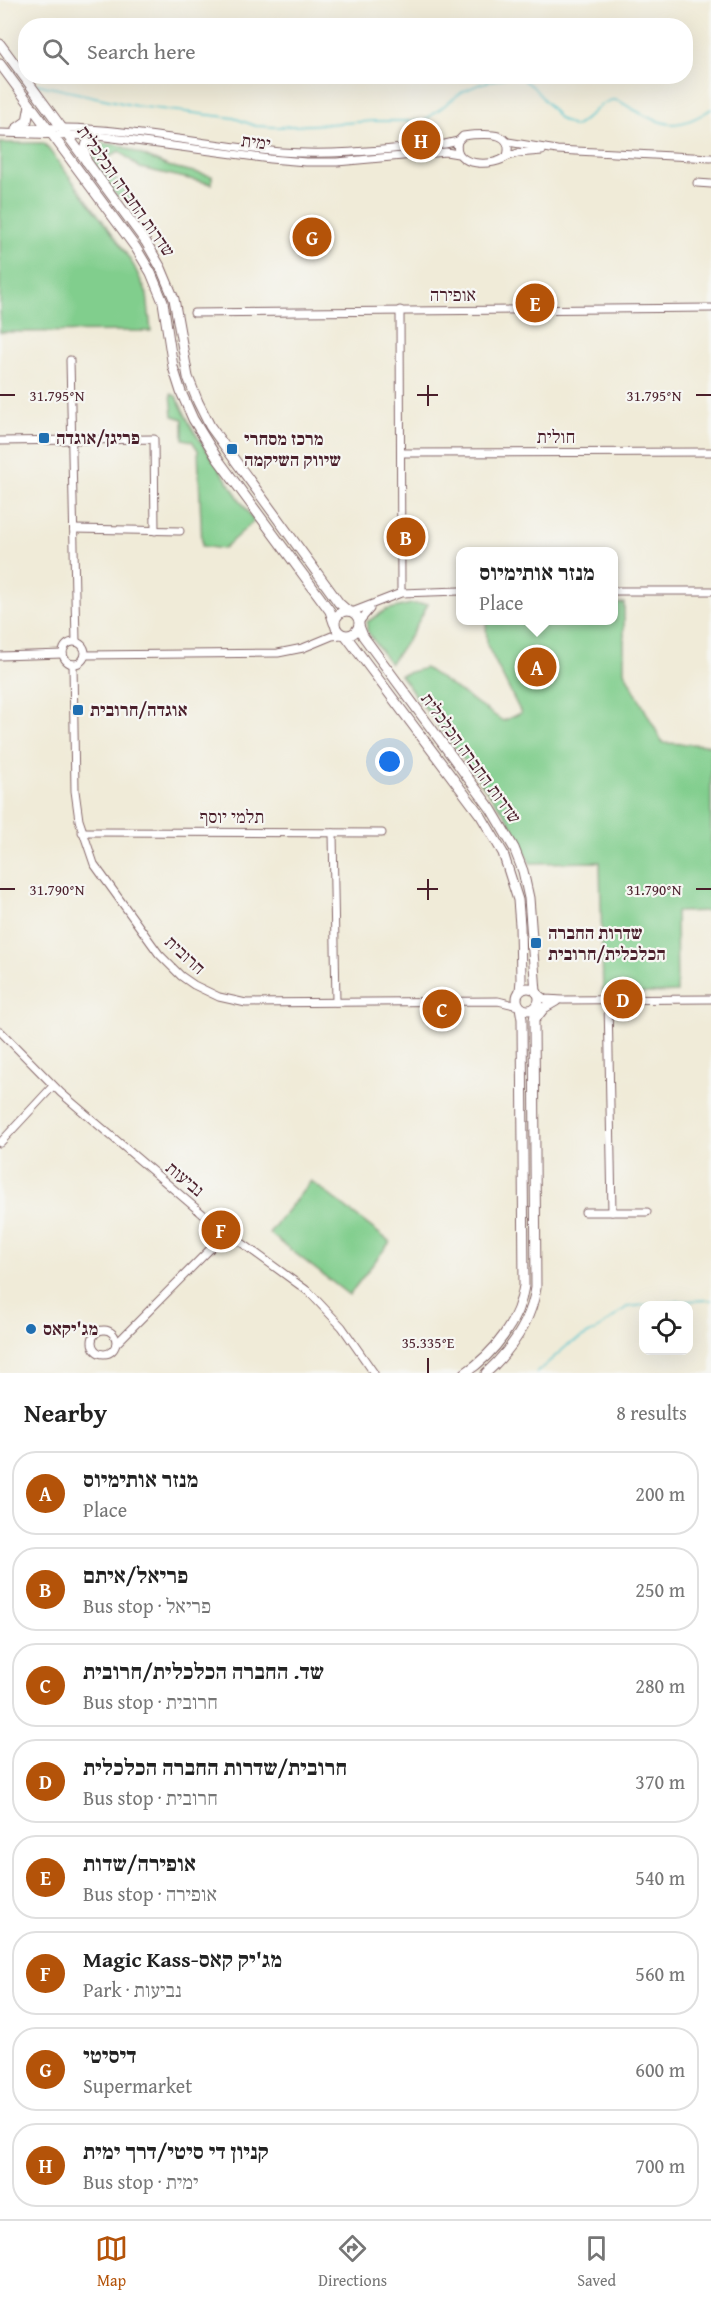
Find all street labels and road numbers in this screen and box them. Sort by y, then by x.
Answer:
street label: שדרות החברה הכלכלית [71,119,182,262]
street label: ימית [240,126,272,157]
street label: אופירה [430,281,476,308]
street label: חולית [537,423,575,450]
street label: שדרות החברה הכלכלית [415,687,528,829]
street label: תלמי יוסף [200,803,264,830]
street label: חרובית [159,929,212,981]
street label: נביעות [160,1154,211,1203]

